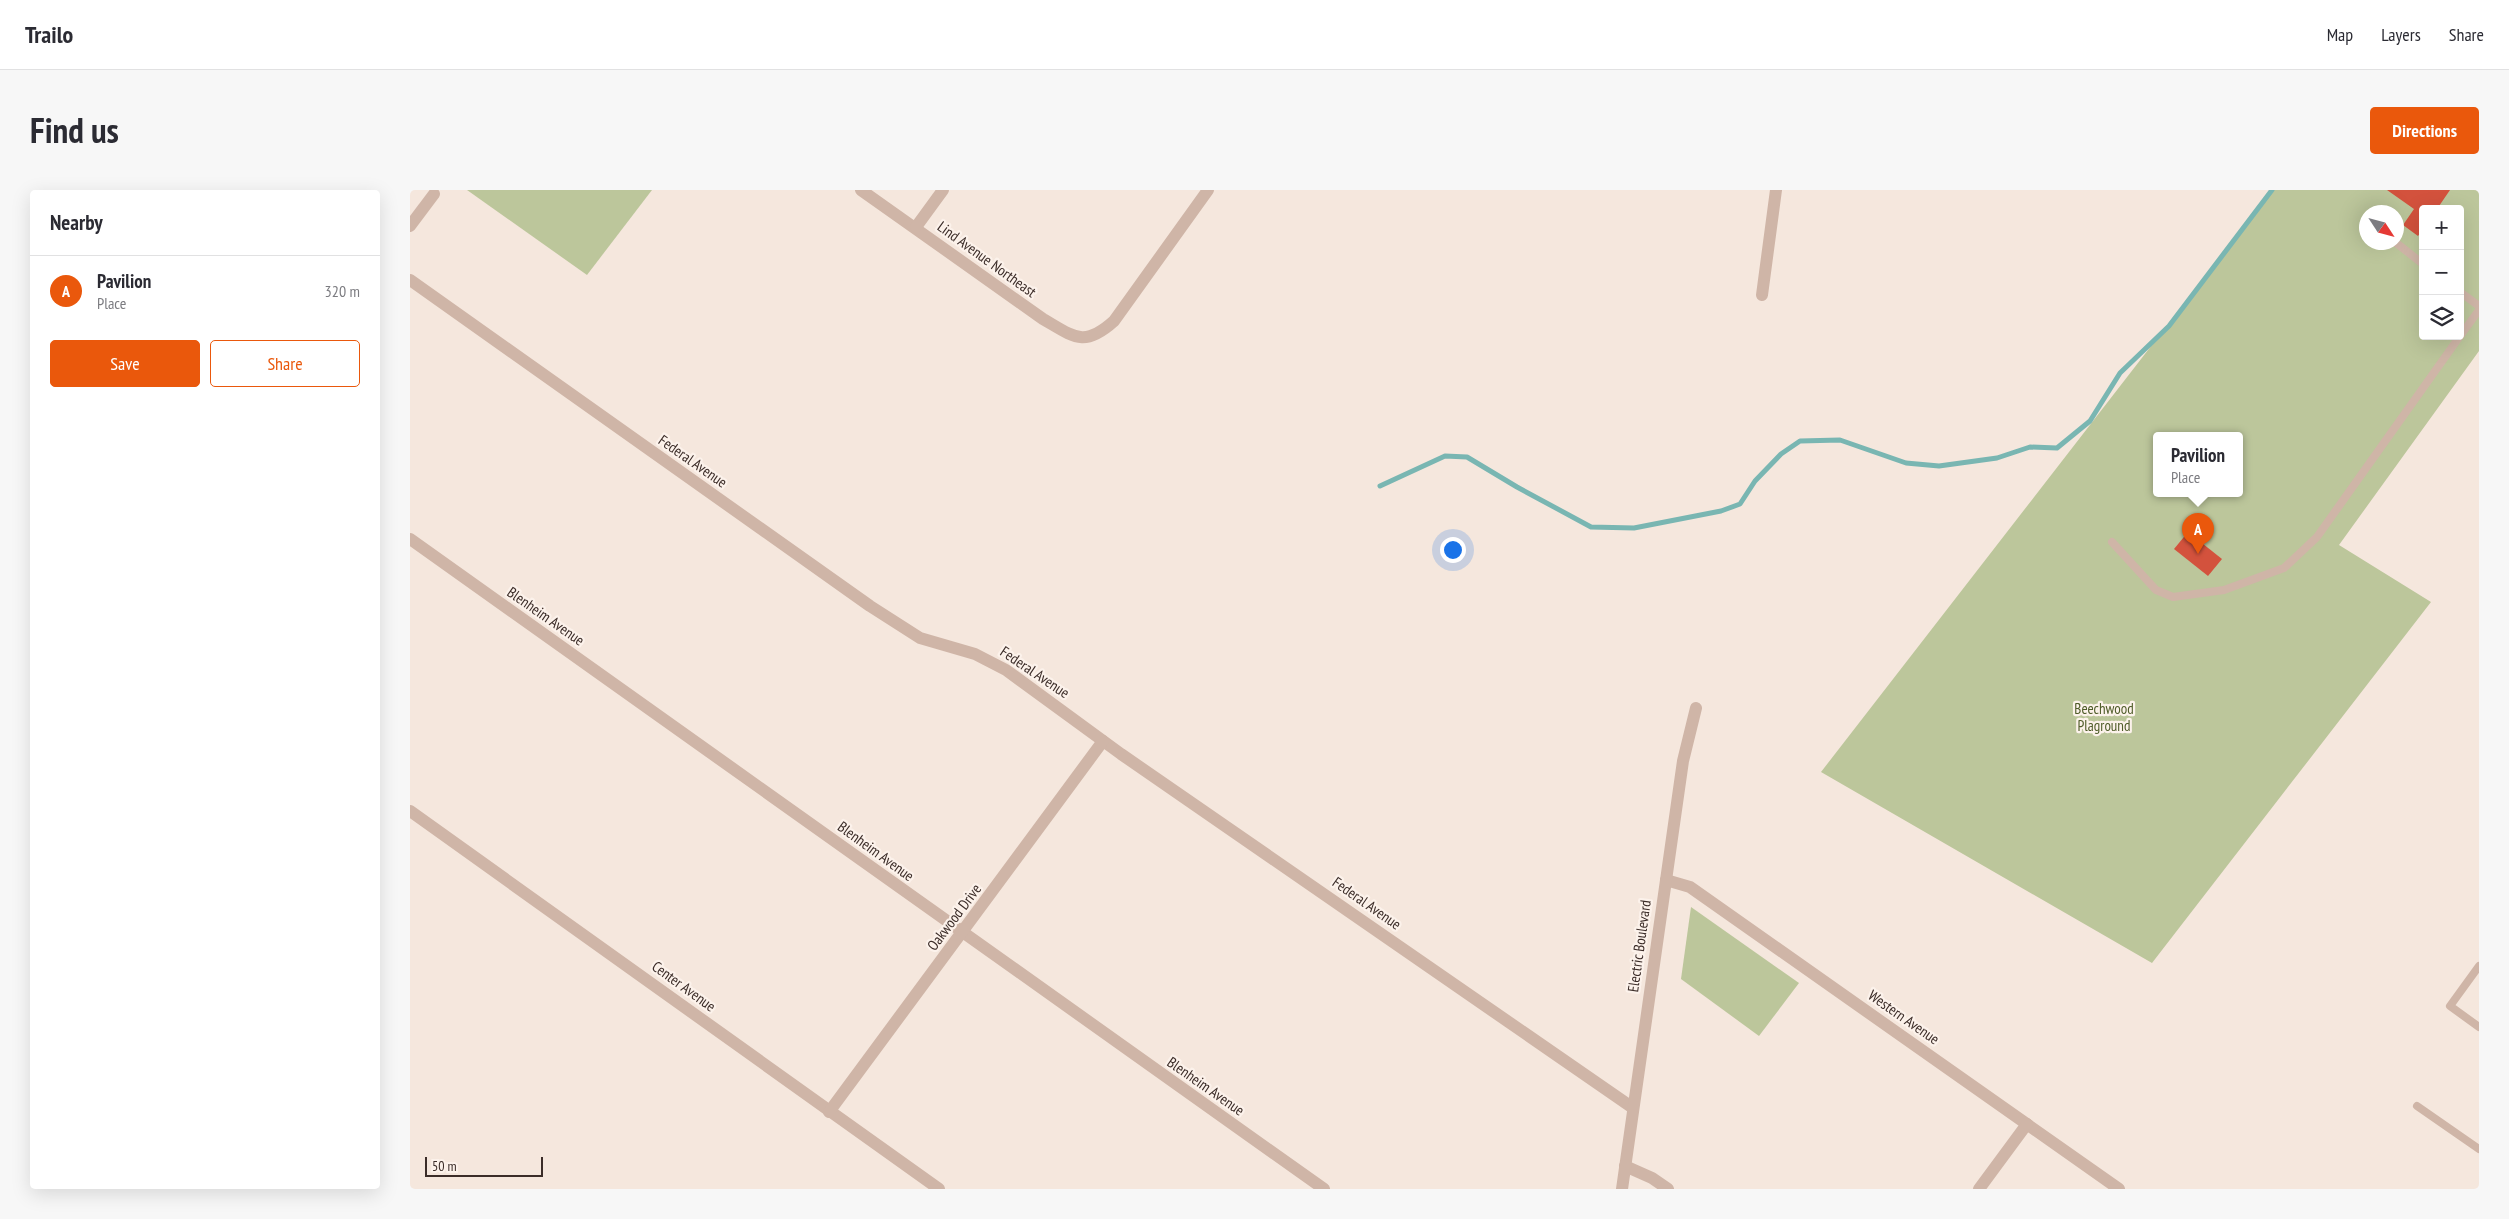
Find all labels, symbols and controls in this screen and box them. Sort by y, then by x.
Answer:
text: Trailo [25,19,73,50]
text: Map [2327,23,2353,46]
text: Layers [2381,23,2421,46]
text: Share [2449,23,2484,46]
text: Find us [30,107,119,153]
button: Directions [2370,107,2479,154]
north arrow [2359,205,2404,250]
map controls [2419,205,2464,340]
button: + [2419,205,2464,250]
text: Nearby [50,209,103,236]
street label: Lind Avenue Northeast [934,217,1040,301]
button: − [2419,250,2464,295]
text: Pavilion [97,269,151,293]
text: A [62,281,70,301]
text: 320 m [325,281,360,301]
text: Place [97,293,126,313]
button: layers [2419,295,2464,340]
button: Save [50,340,200,387]
button: Share [210,340,360,387]
street label: Federal Avenue [655,430,731,492]
popup [2153,432,2243,497]
text: Pavilion [2171,443,2225,467]
text: Place [2171,467,2200,487]
pin: A [2182,513,2214,554]
your location [1440,537,1466,563]
street label: Blenheim Avenue [504,582,588,650]
street label: Federal Avenue [997,642,1073,702]
park label: Beechwood Plaground [2074,699,2134,735]
street label: Blenheim Avenue [834,817,918,885]
street label: Federal Avenue [1329,872,1405,934]
street label: Oakwood Drive [923,880,985,954]
street label: Electric Boulevard [1623,899,1655,993]
street label: Center Avenue [648,956,720,1016]
street label: Western Avenue [1865,986,1943,1048]
street label: Blenheim Avenue [1164,1052,1248,1120]
scale bar [425,1154,542,1177]
text: 50 m [432,1157,457,1175]

